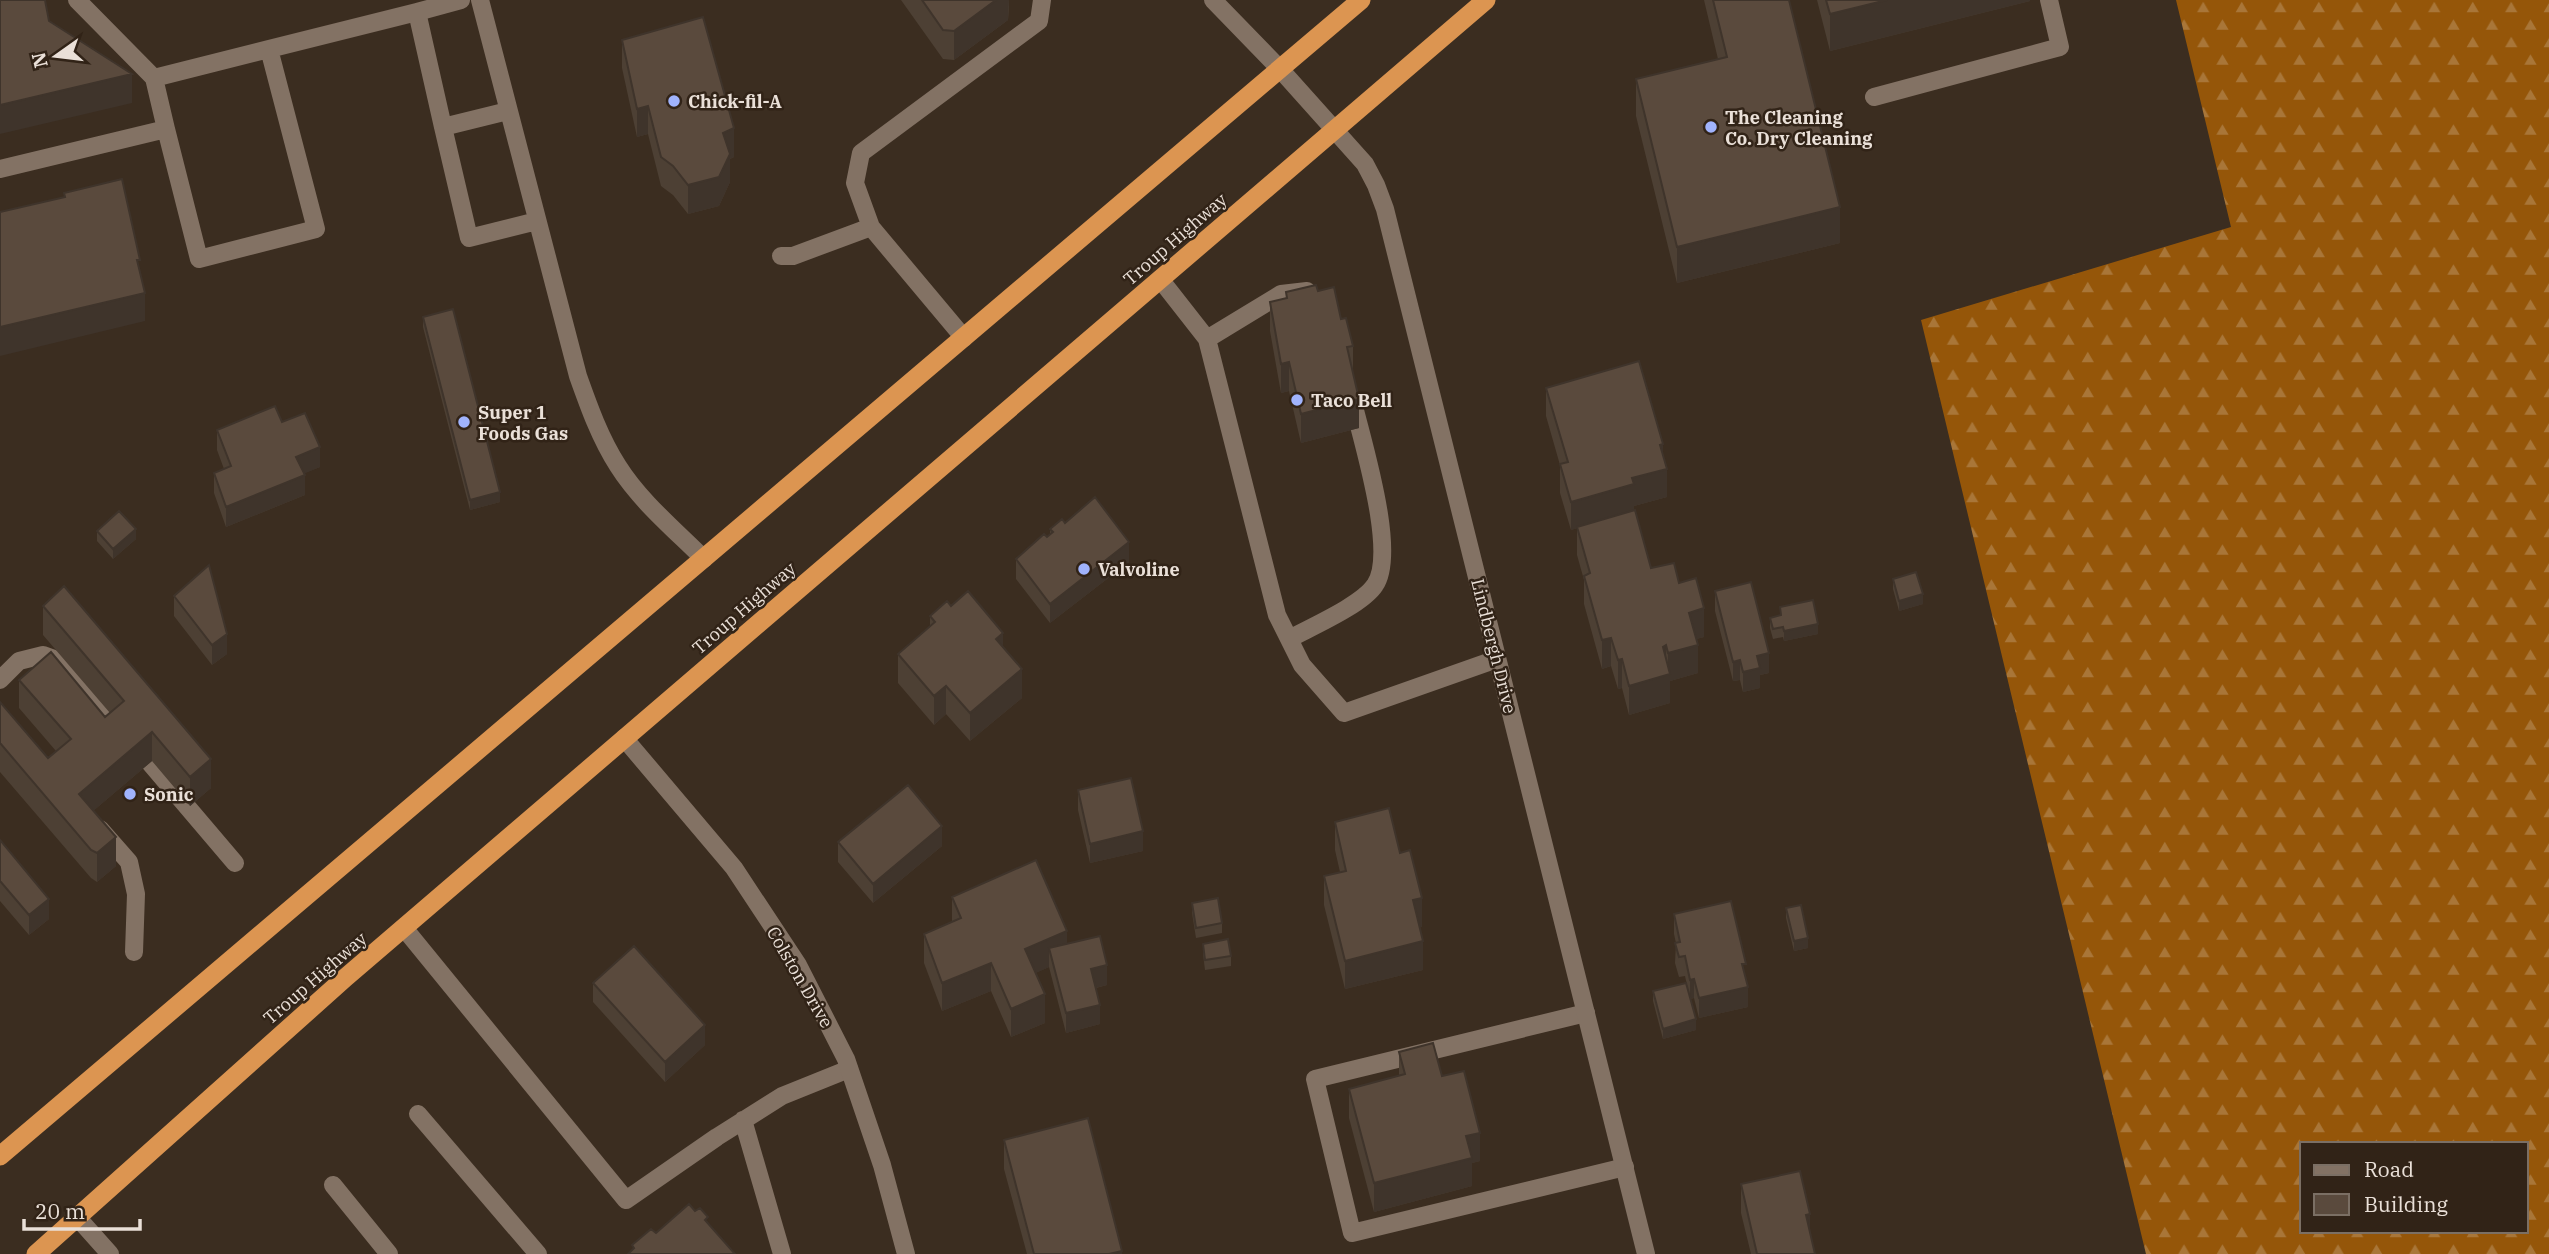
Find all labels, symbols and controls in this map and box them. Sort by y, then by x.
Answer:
north arrow [21,21,91,91]
text: N [26,50,53,70]
place label: Chick-fil-A [688,90,782,113]
marker: Chick-fil-A [666,93,682,109]
place label: The Cleaning Co. Dry Cleaning [1725,106,1873,150]
marker: The Cleaning Co. Dry Cleaning [1703,119,1719,135]
street label: Troup Highway [1118,188,1232,290]
place label: Taco Bell [1311,389,1392,412]
marker: Taco Bell [1289,392,1305,408]
place label: Super 1 Foods Gas [478,401,568,445]
marker: Super 1 Foods Gas [456,414,472,430]
street label: Troup Highway [687,557,801,659]
place label: Valvoline [1098,558,1180,581]
marker: Valvoline [1076,561,1092,577]
street label: Lindbergh Drive [1466,576,1522,716]
place label: Sonic [144,783,194,806]
marker: Sonic [122,786,138,802]
street label: Colston Drive [762,922,838,1032]
street label: Troup Highway [258,927,372,1029]
legend [2300,1142,2528,1233]
text: Road [2364,1155,2414,1183]
scale bar [24,1188,140,1232]
text: Building [2364,1190,2449,1218]
text: 20 m [35,1197,85,1225]

